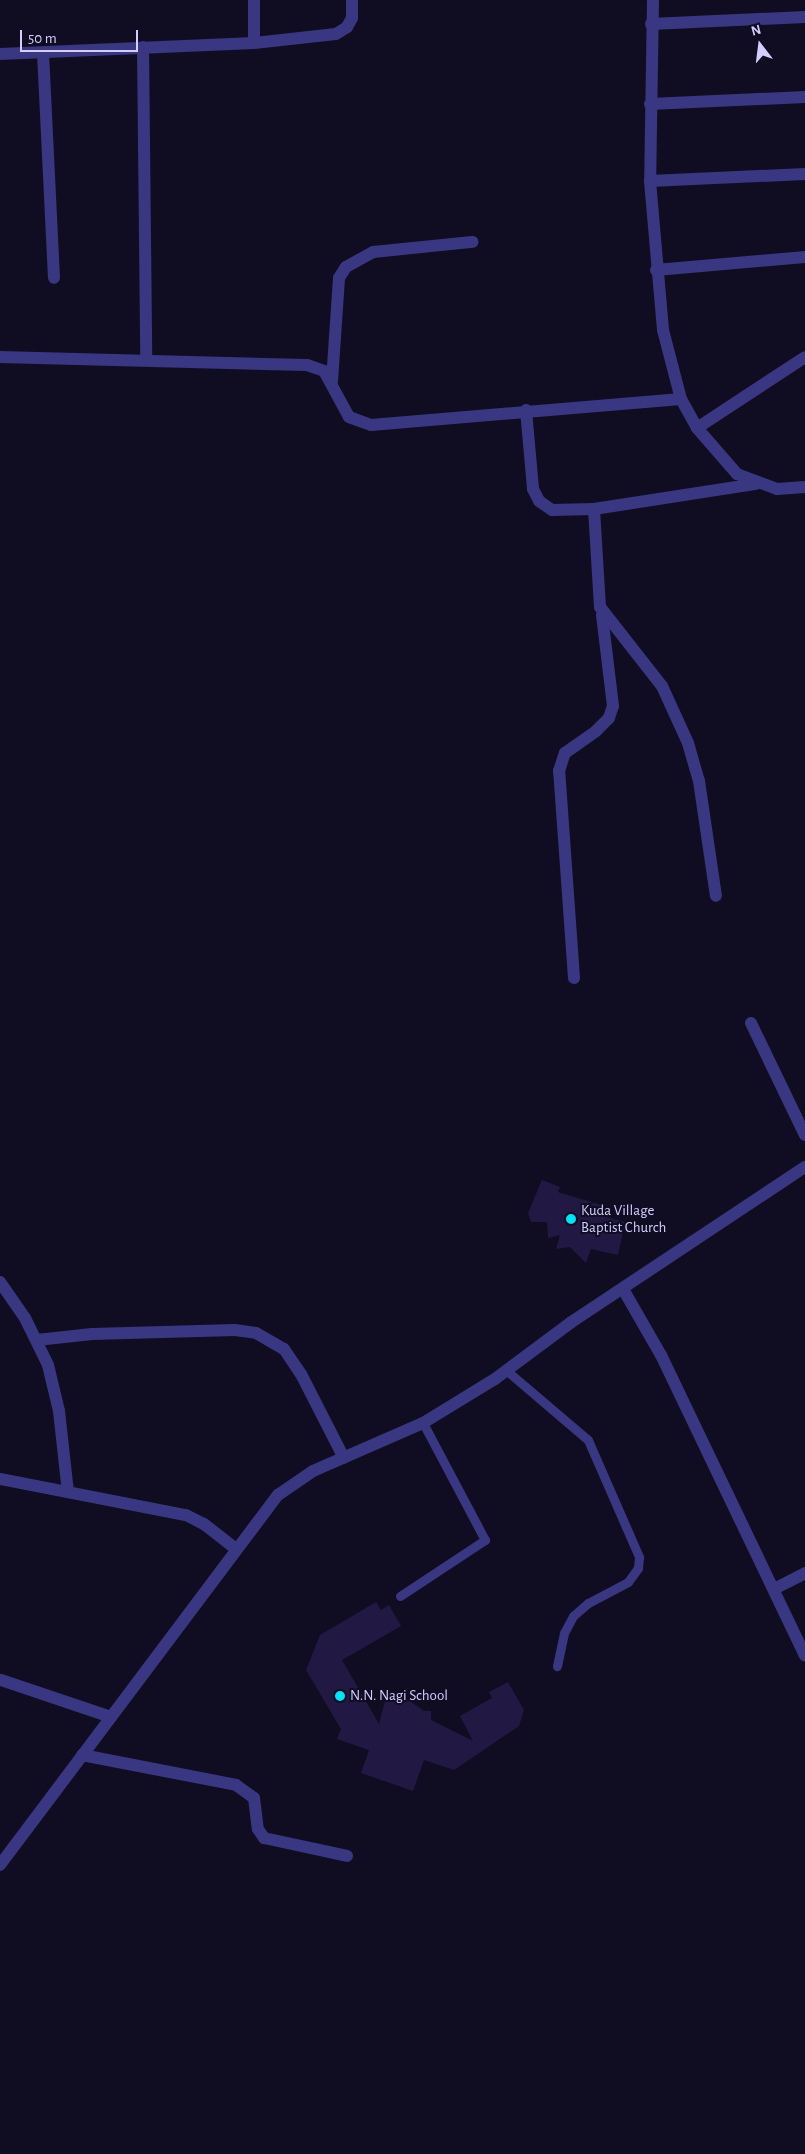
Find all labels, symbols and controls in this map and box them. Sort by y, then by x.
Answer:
scale bar [22,20,140,52]
north arrow [735,20,785,70]
text: N [750,22,763,39]
text: 50 m [28,31,57,46]
place label: Kuda Village Baptist Church [581,1201,666,1236]
marker: Kuda Village Baptist Church [565,1213,577,1225]
place label: N.N. Nagi School [350,1687,448,1705]
marker: N.N. Nagi School [334,1690,346,1702]

